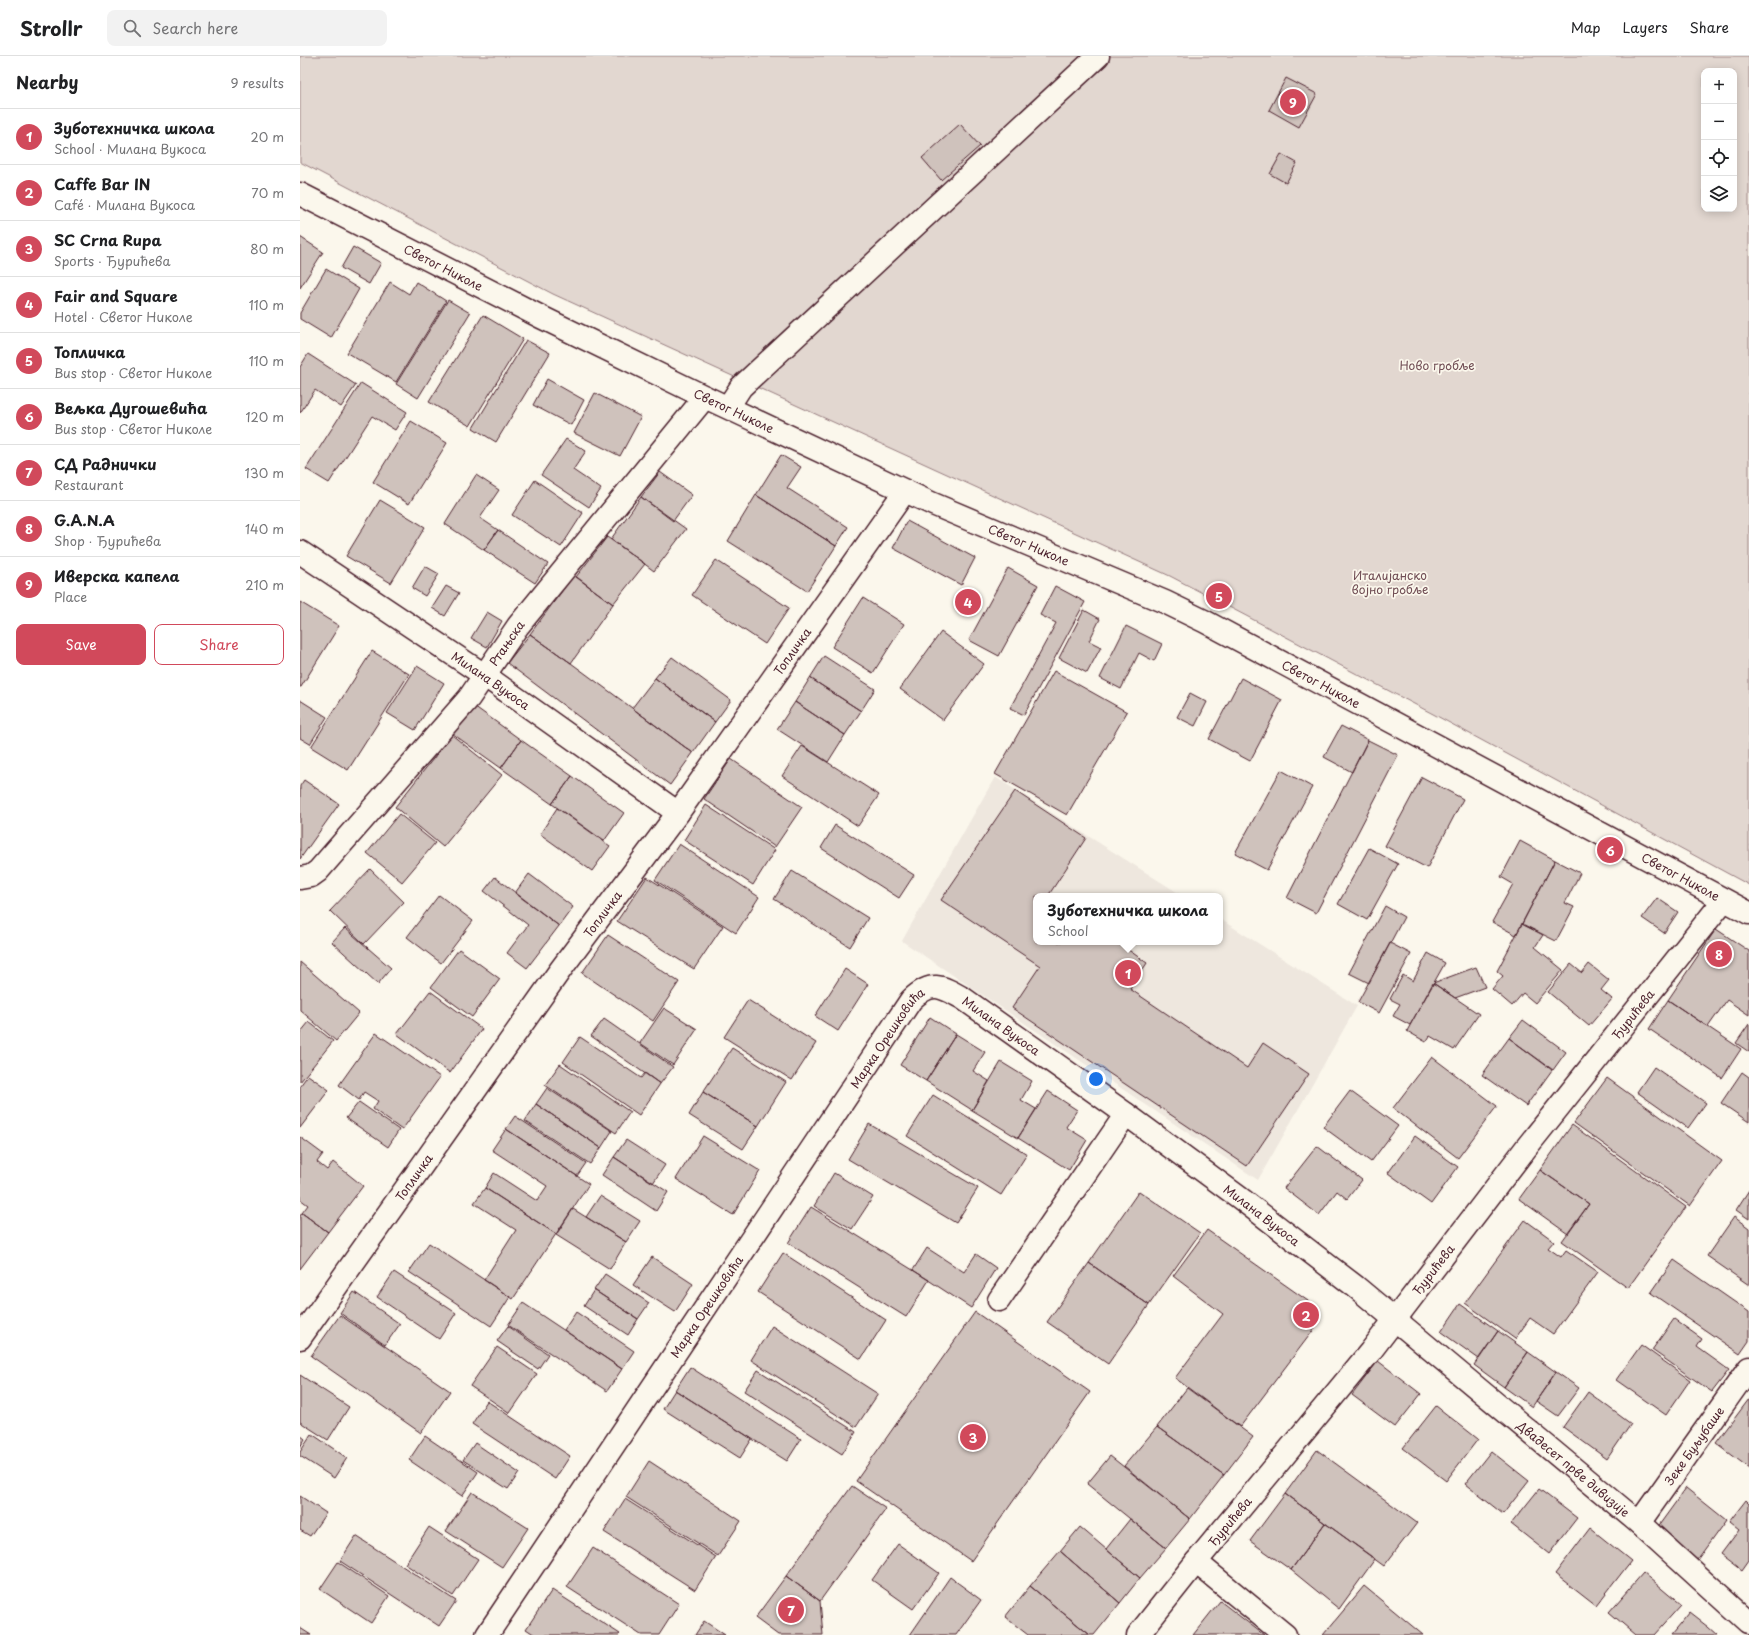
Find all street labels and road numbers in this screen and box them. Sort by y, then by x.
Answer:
street label: Светог Николе [401,239,487,295]
street label: Светог Николе [691,384,777,437]
street label: Светог Николе [985,519,1073,570]
street label: Ртањска [485,616,529,669]
street label: Топличка [769,624,815,678]
street label: Милана Вукоса [448,647,534,714]
street label: Светог Николе [1279,655,1364,712]
street label: Светог Николе [1638,848,1724,905]
street label: Топличка [579,886,626,941]
street label: Марка Орешковића [846,983,928,1092]
street label: Ђурићева [1607,985,1659,1043]
street label: Милана Вукоса [959,992,1044,1060]
street label: Топличка [391,1150,437,1204]
street label: Милана Вукоса [1220,1180,1304,1250]
street label: Ђурићева [1408,1240,1459,1298]
street label: Марка Орешковића [666,1251,747,1361]
street label: Зеке Буљубаше [1660,1403,1728,1488]
street label: Двадесет прве дивизије [1513,1416,1634,1521]
street label: Ђурићева [1204,1492,1256,1550]

